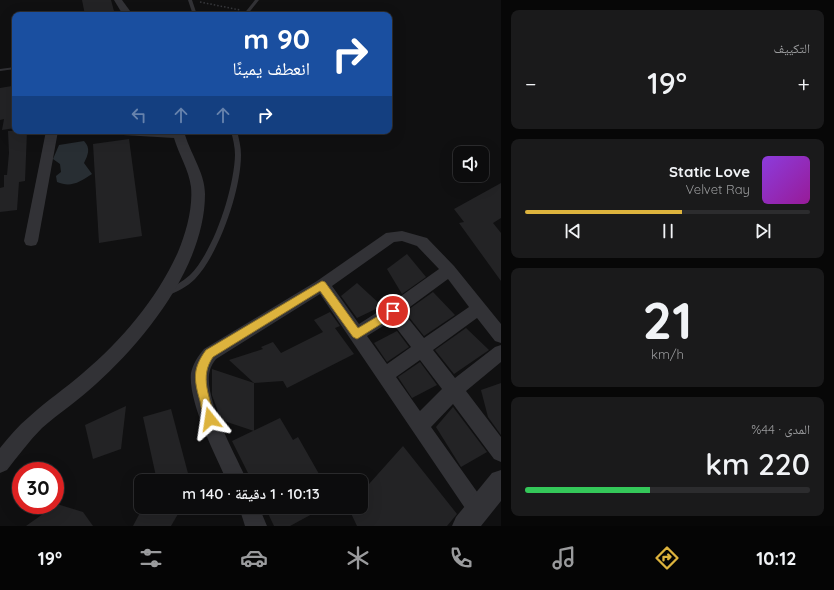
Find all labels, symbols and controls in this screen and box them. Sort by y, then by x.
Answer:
text: 90 m [243,21,310,56]
icon: right [324,28,376,80]
text: التكييف [774,40,810,56]
text: انعطف يمينًا [232,57,310,80]
text: 19° [647,64,687,102]
text: − [525,70,536,98]
text: + [798,70,810,98]
icon: left [128,104,150,126]
icon: ahead [170,104,192,126]
icon: ahead [212,104,234,126]
icon: right [254,104,276,126]
map controls [453,146,489,182]
button: sound [453,146,489,182]
text: Static Love [669,162,750,181]
text: Velvet Ray [686,181,750,197]
icon: previous [562,220,584,242]
icon: pause [657,220,679,242]
icon: next [752,220,774,242]
text: 21 [643,287,692,352]
pin [376,294,410,328]
icon: arrive [382,300,404,322]
text: km/h [651,346,684,362]
position arrow [189,398,231,440]
text: المدى · 44% [751,421,810,437]
text: 220 km [705,445,810,483]
speed limit sign: 30 [12,462,64,514]
text: 10:13 · 1 دقيقة · 140 m [182,484,320,503]
icon: filters [137,544,165,572]
icon: car [240,544,268,572]
icon: climate [344,544,372,572]
icon: phone [447,544,475,572]
icon: music [550,544,578,572]
icon: directions [653,544,681,572]
text: 19° [38,547,62,570]
text: 10:12 [756,547,796,570]

